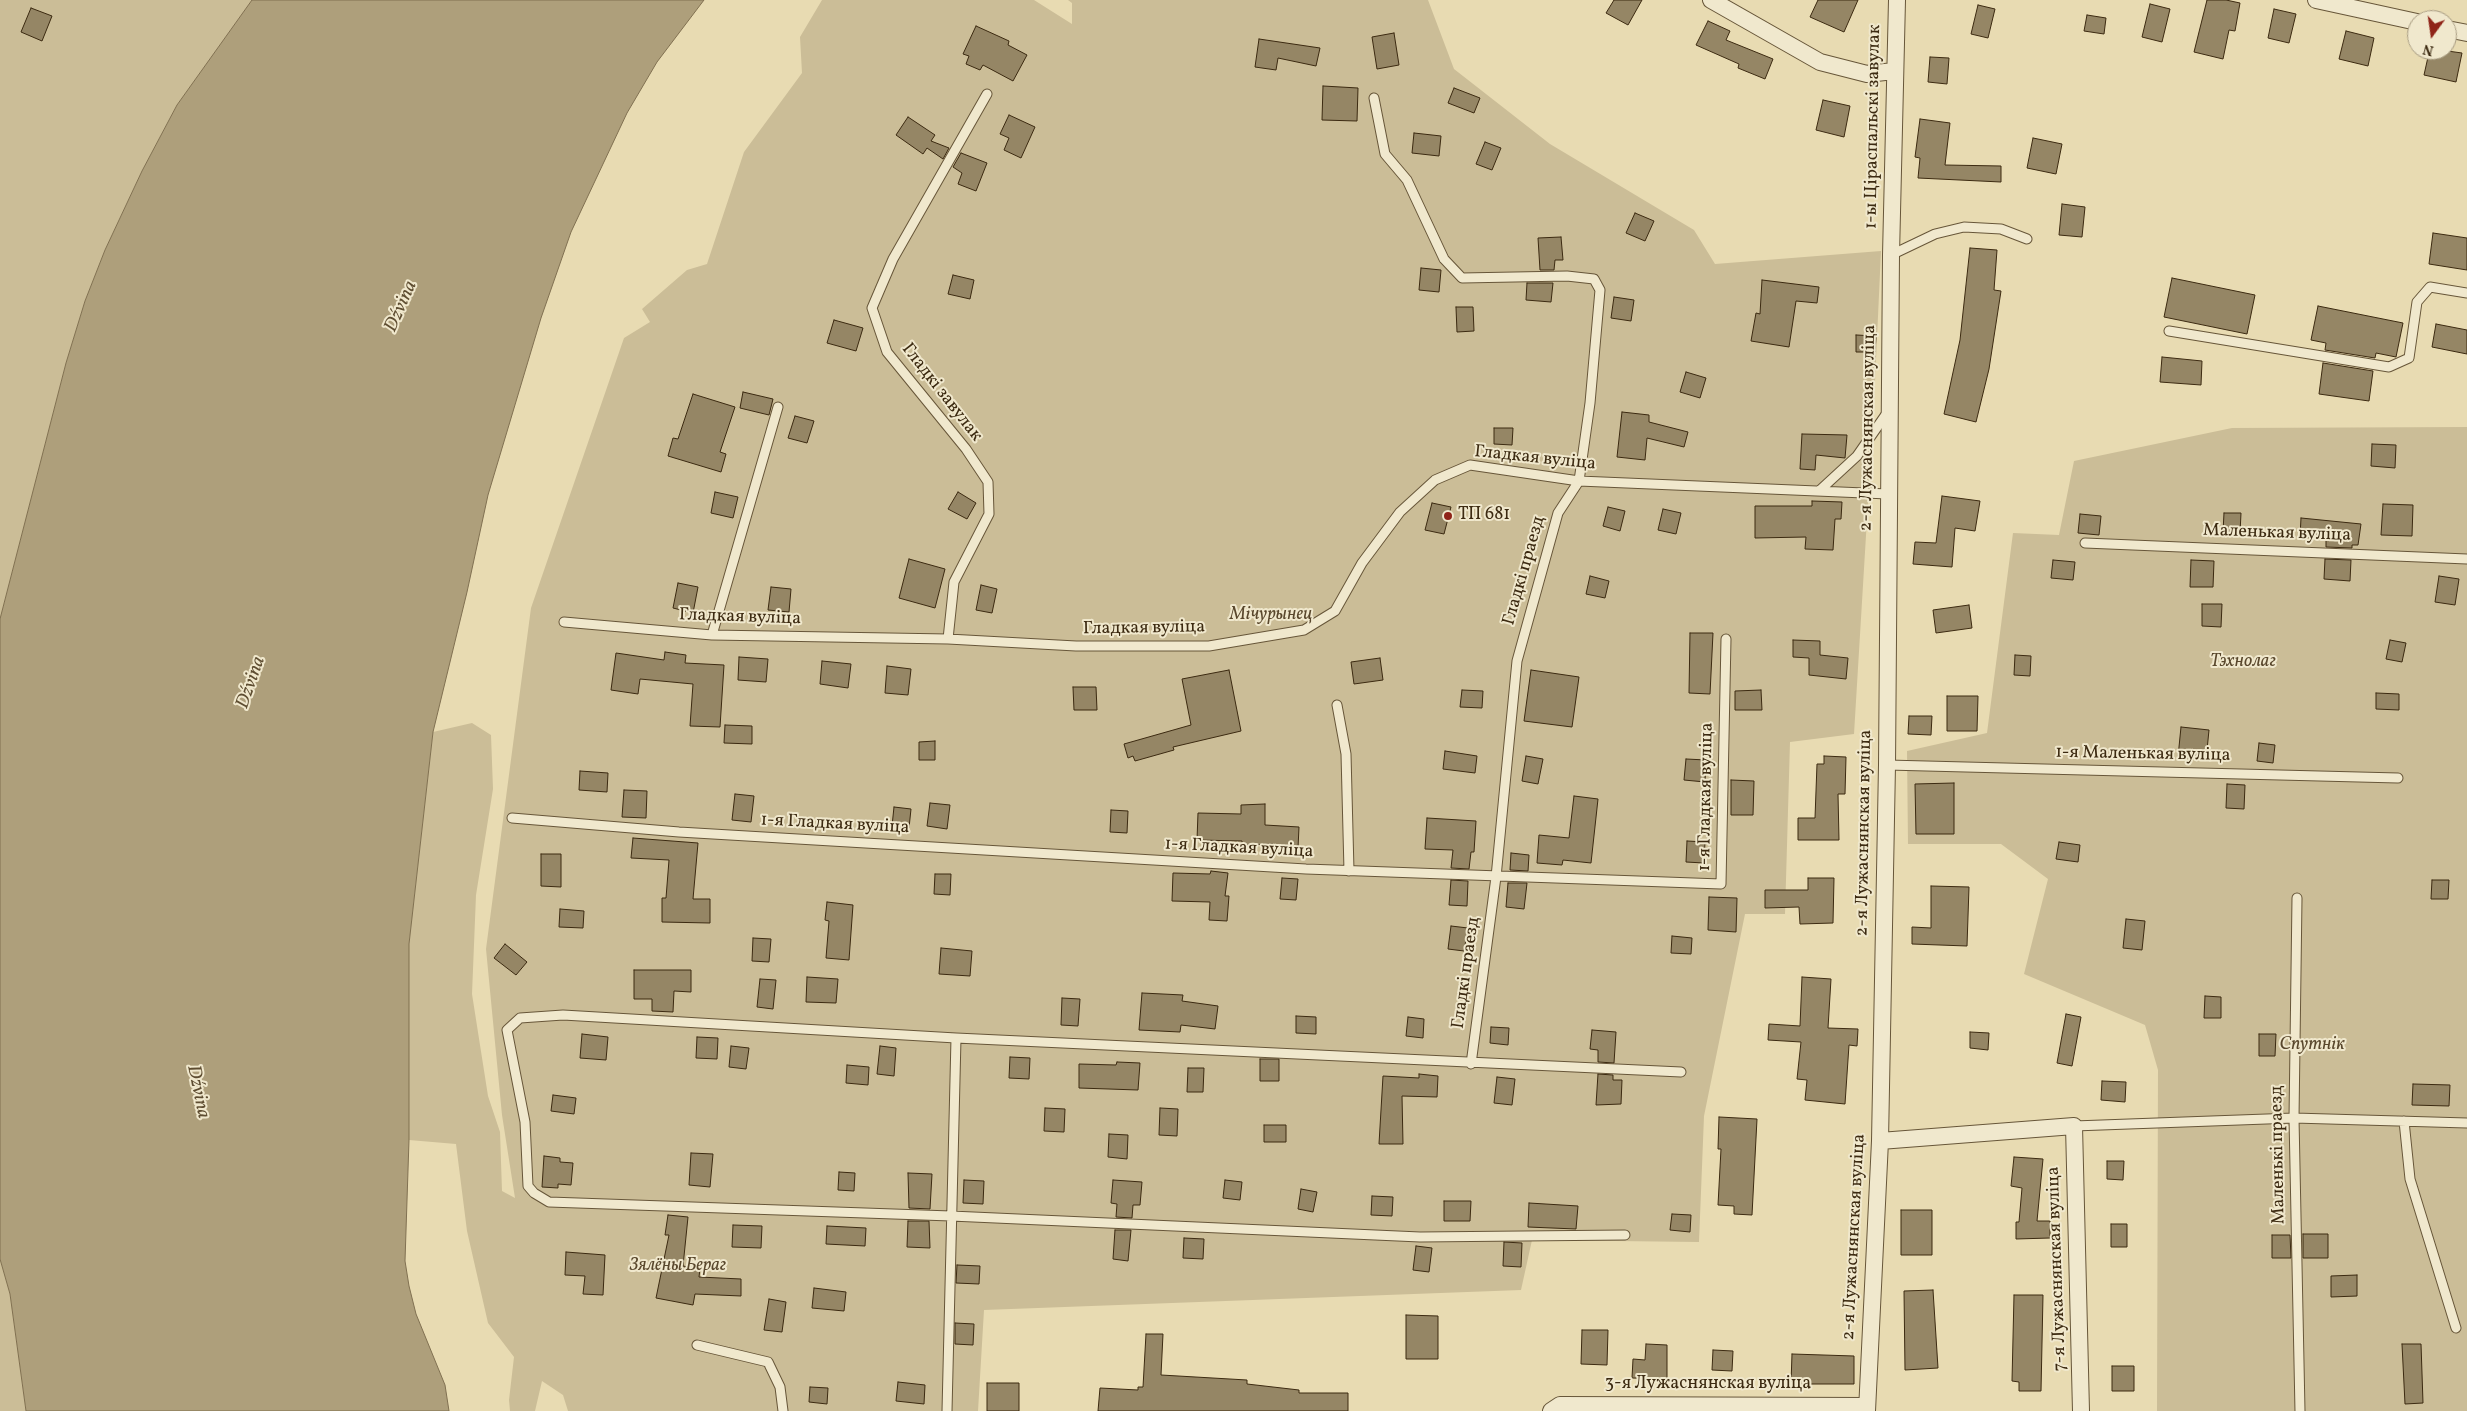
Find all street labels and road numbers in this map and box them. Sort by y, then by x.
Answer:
street label: 1-ы Ціраспальскі завулак [1861,25,1887,229]
street label: 2-я Лужаснянская вуліца [1856,324,1882,532]
street label: Гладкі завулак [896,339,986,447]
street label: Гладкая вуліца [1473,442,1597,476]
street label: Гладкі праезд [1499,514,1551,628]
street label: Маленькая вуліца [2203,521,2351,547]
street label: Гладкая вуліца [679,605,801,631]
street label: Гладкая вуліца [1083,617,1205,641]
street label: 1-я Гладкая вуліца [1695,722,1719,872]
street label: 2-я Лужаснянская вуліца [1852,729,1878,937]
street label: 1-я Маленькая вуліца [2055,743,2231,767]
street label: 1-я Гладкая вуліца [760,810,910,840]
street label: 1-я Гладкая вуліца [1164,834,1314,864]
street label: Гладкі праезд [1448,916,1486,1030]
street label: Маленькі праезд [2267,1085,2291,1225]
street label: 2-я Лужаснянская вуліца [1839,1133,1871,1341]
street label: 7-я Лужаснянская вуліца [2044,1166,2072,1372]
street label: 3-я Лужаснянская вуліца [1605,1374,1811,1396]

